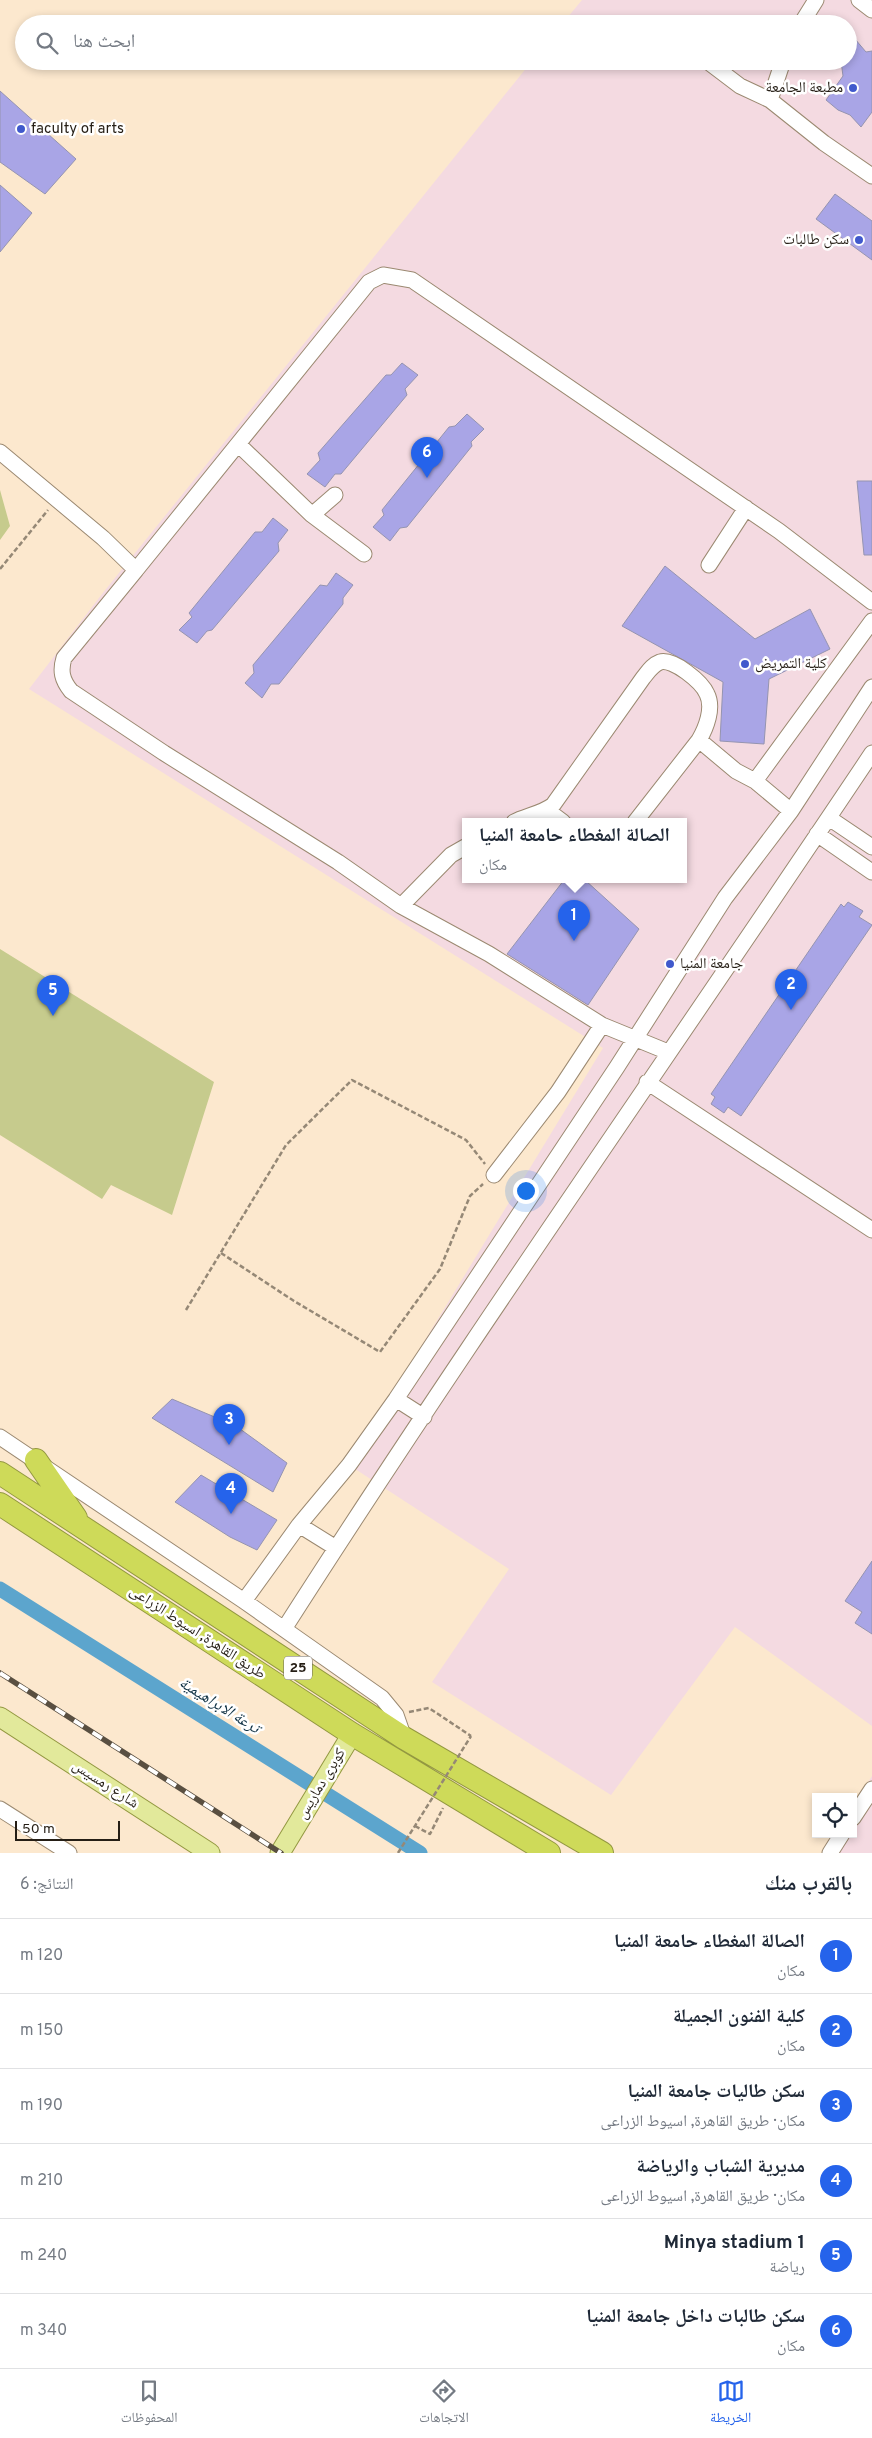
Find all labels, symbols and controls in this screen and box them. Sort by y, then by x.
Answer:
search box [15,15,857,70]
icon: search [33,29,61,57]
text: ابحث هنا [73,30,135,54]
place label: مطبعة الجامعة [765,79,843,98]
marker: مطبعة الجامعة [847,82,859,94]
place label: faculty of arts [31,120,124,139]
marker: faculty of arts [15,123,27,135]
place label: سكن طالبات [783,231,849,250]
marker: سكن طالبات [853,234,865,246]
pin: 6 [411,437,443,478]
place label: كلية التمريض [755,655,827,674]
marker: كلية التمريض [739,658,751,670]
popup [462,818,687,883]
text: الصالة المغطاء حامعة المنيا [479,824,670,848]
text: مكان [479,856,507,876]
pin: 1 [558,900,590,941]
place label: جامعة المنيا [680,955,744,974]
marker: جامعة المنيا [664,958,676,970]
pin: 2 [775,969,807,1010]
pin: 5 [37,975,69,1016]
your location [513,1178,539,1204]
pin: 3 [213,1404,245,1445]
pin: 4 [215,1473,247,1514]
street label: طريق القاهرة, اسيوط الزراعى [125,1582,269,1684]
road number: 25 [284,1656,312,1680]
water label: ترعة الابراهيمية [175,1673,266,1740]
street label: كوبرى دماريس [293,1745,351,1823]
street label: شارع رمسيس [68,1757,142,1814]
map controls [812,1793,857,1838]
button: locate [812,1793,857,1838]
scale bar [15,1818,120,1841]
text: 50 m [22,1821,55,1838]
text: بالقرب منك [765,1871,852,1898]
text: النتائج: 6 [20,1875,74,1895]
text: الصالة المغطاء حامعة المنيا [614,1930,805,1954]
text: 120 m [20,1946,63,1966]
text: 1 [833,1946,839,1966]
text: مكان [777,1962,805,1982]
text: كلية الفنون الجميلة [673,2005,805,2029]
text: 150 m [20,2021,63,2041]
text: 2 [831,2021,841,2041]
text: مكان [777,2037,805,2057]
text: سكن طاليات جامعة المنيا [627,2080,805,2104]
text: 190 m [20,2096,63,2116]
text: 3 [831,2096,841,2116]
text: مكان · طريق القاهرة, اسيوط الزراعى [601,2112,805,2132]
text: مديرية الشباب والرياضة [636,2155,805,2179]
text: 210 m [20,2171,63,2191]
text: 4 [831,2171,841,2191]
text: مكان · طريق القاهرة, اسيوط الزراعى [601,2187,805,2207]
text: Minya stadium 1 [664,2231,805,2255]
text: 240 m [20,2246,67,2266]
text: 5 [831,2246,841,2266]
text: رياضة [769,2258,805,2278]
text: سكن طالبات داخل جامعة المنيا [586,2305,805,2329]
text: 340 m [20,2321,67,2341]
text: 6 [831,2321,841,2341]
text: مكان [777,2337,805,2357]
tab: المحفوظات [121,2377,178,2431]
tab: الاتجاهات [419,2377,469,2431]
tab: الخريطة [710,2377,751,2431]

